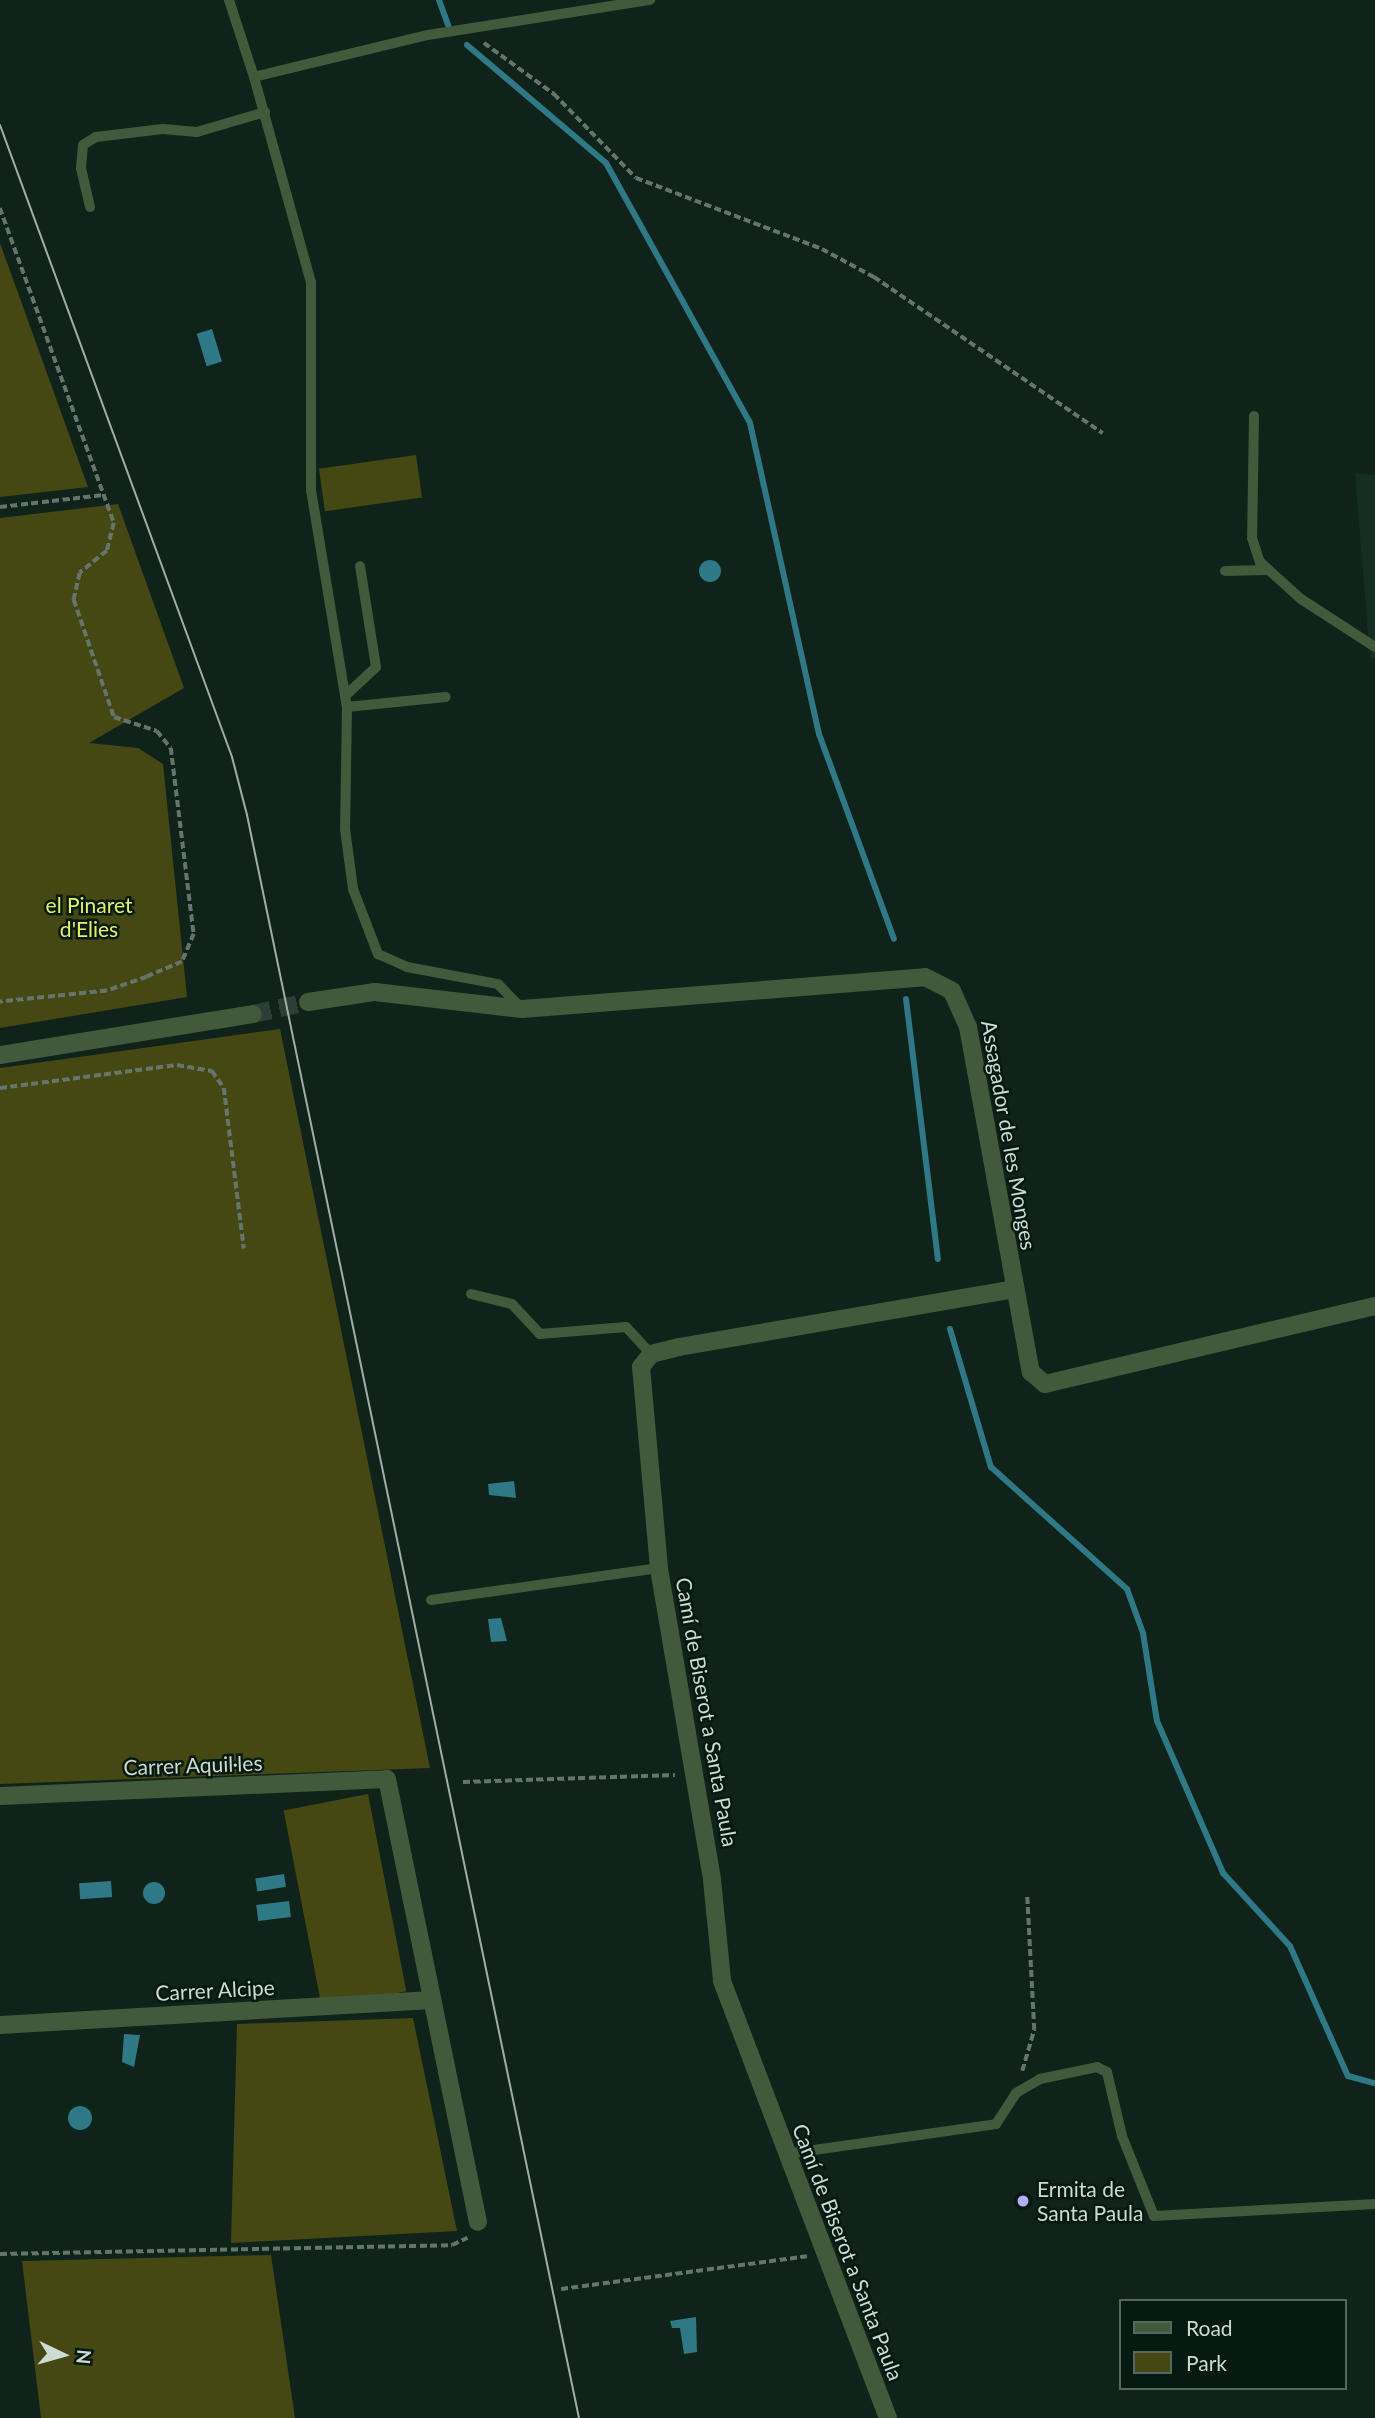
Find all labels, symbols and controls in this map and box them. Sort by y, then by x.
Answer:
park label: el Pinaret d'Elies [46,892,132,942]
street label: Assagador de les Monges [976,1018,1042,1252]
street label: Camí de Biserot a Santa Paula [671,1575,743,1849]
street label: Carrer Aquil·les [123,1750,263,1780]
street label: Carrer Alcipe [154,1974,276,2006]
street label: Camí de Biserot a Santa Paula [787,2120,909,2384]
place label: Ermita de Santa Paula [1037,2176,1143,2226]
marker: Ermita de Santa Paula [1015,2193,1031,2209]
legend [1120,2299,1347,2390]
text: Road [1186,2315,1233,2340]
north arrow [28,2320,98,2390]
text: N [72,2349,97,2365]
text: Park [1186,2350,1227,2375]

